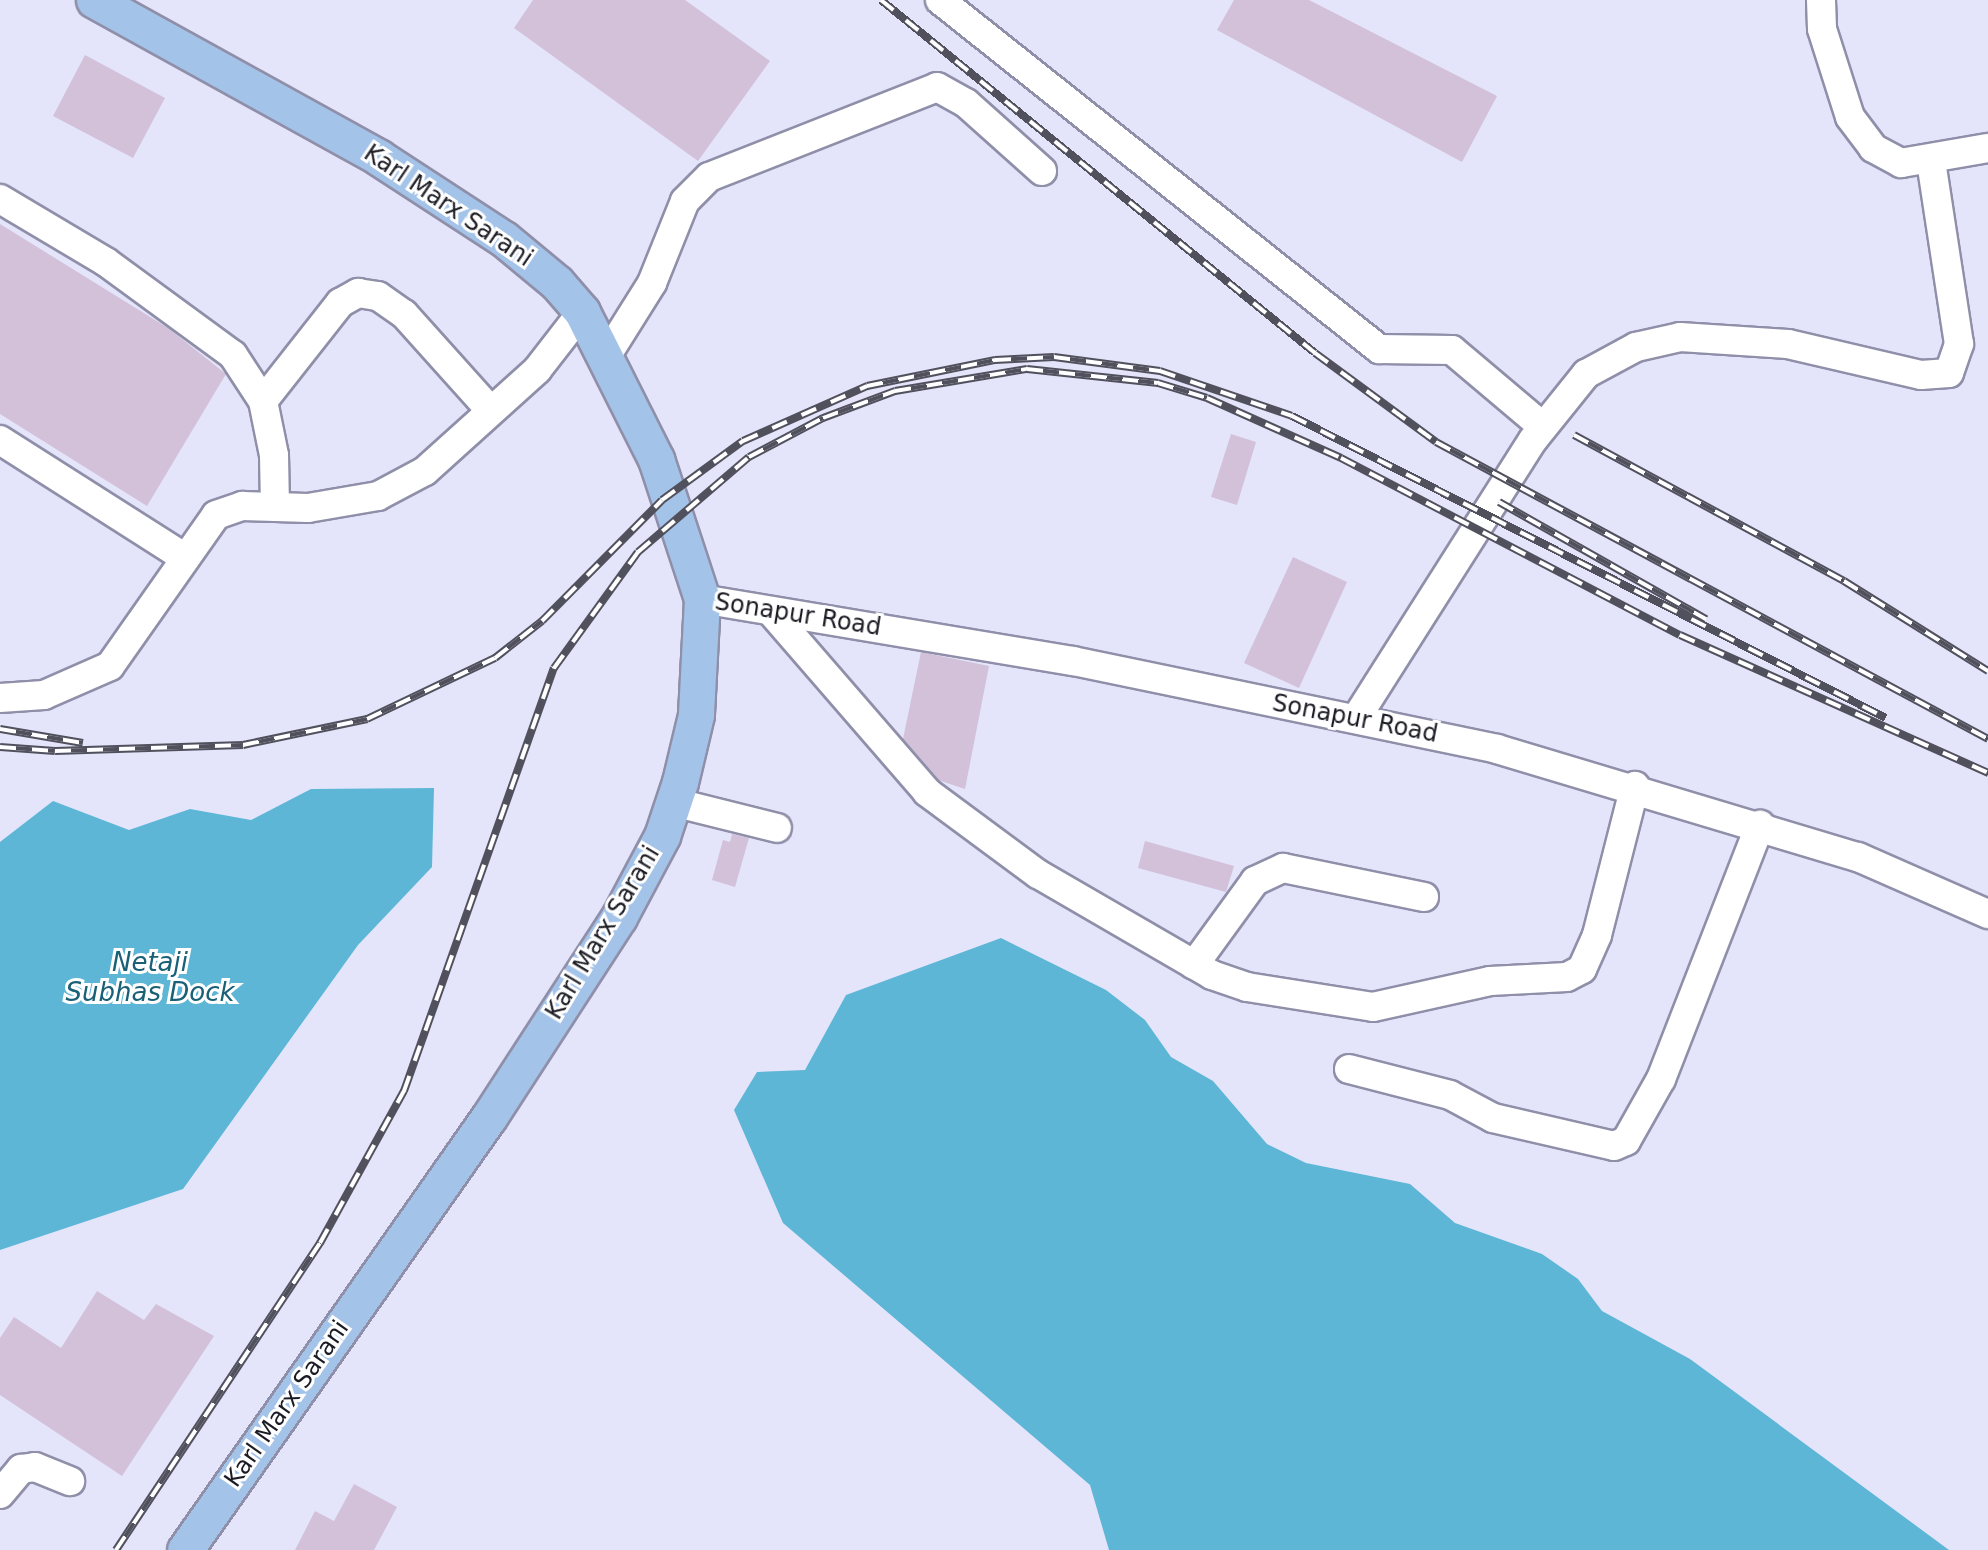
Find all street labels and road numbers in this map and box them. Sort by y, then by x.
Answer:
street label: Karl Marx Sarani [358,139,538,273]
street label: Sonapur Road [713,588,883,642]
street label: Sonapur Road [1270,689,1440,749]
street label: Karl Marx Sarani [540,841,666,1025]
street label: Karl Marx Sarani [219,1315,355,1493]

